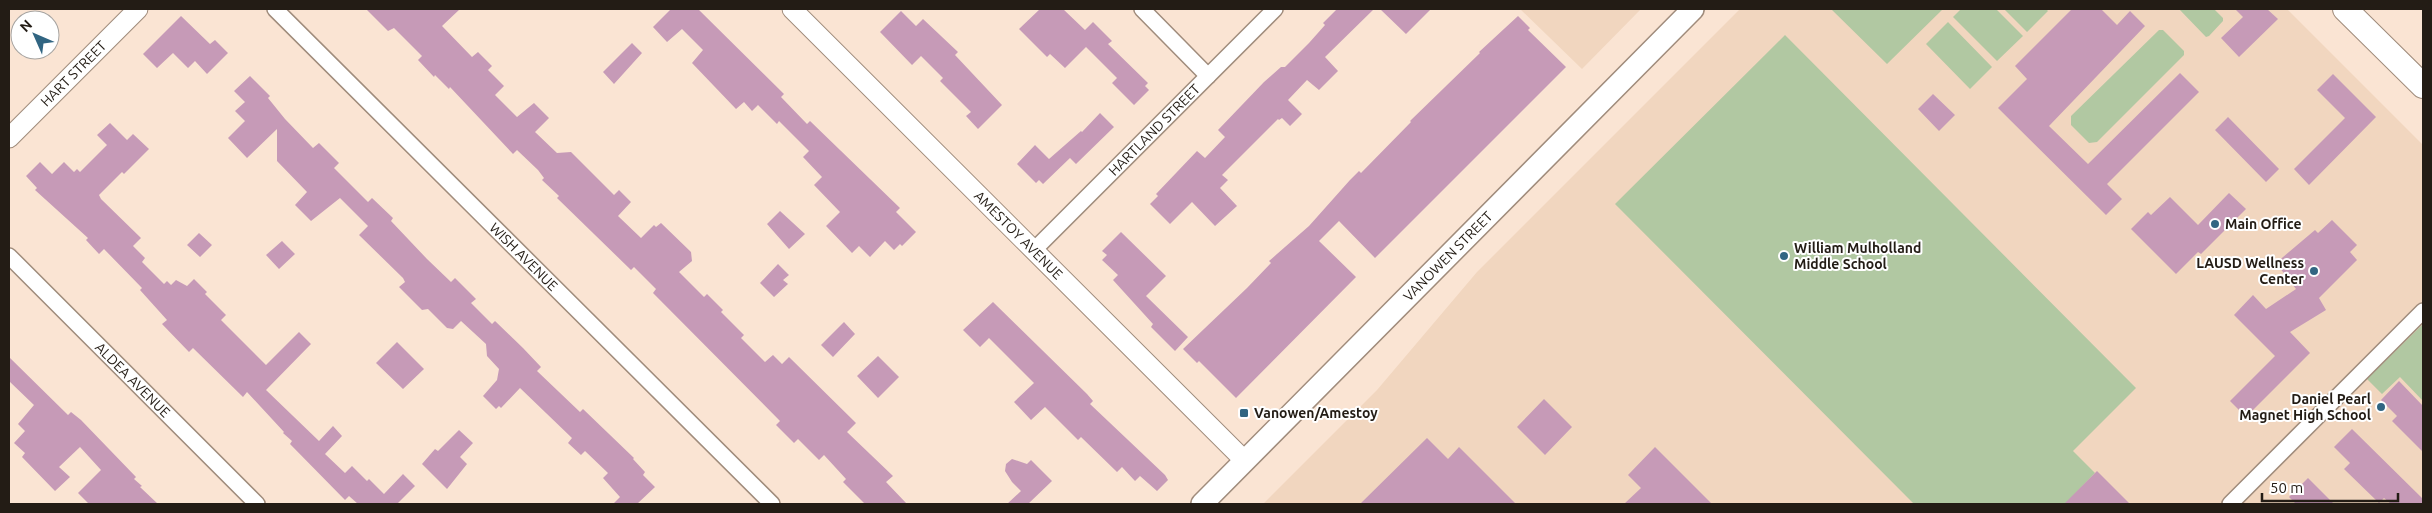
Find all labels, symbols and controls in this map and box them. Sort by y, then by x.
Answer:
north arrow [10,10,60,60]
text: N [16,16,35,35]
street label: HART STREET [37,37,110,110]
street label: HARTLAND STREET [1105,81,1203,179]
street label: AMESTOY AVENUE [971,188,1066,283]
street label: VANOWEN STREET [1400,208,1496,304]
place label: Main Office [2225,216,2302,232]
marker: Main Office [2209,218,2221,230]
street label: WISH AVENUE [486,219,561,294]
place label: William Mulholland Middle School [1794,240,1921,272]
marker: William Mulholland Middle School [1778,250,1790,262]
place label: LAUSD Wellness Center [2196,255,2304,287]
marker: LAUSD Wellness Center [2308,265,2320,277]
street label: ALDEA AVENUE [92,339,174,421]
place label: Daniel Pearl Magnet High School [2239,391,2371,423]
marker: Daniel Pearl Magnet High School [2375,401,2387,413]
place label: Vanowen/Amestoy [1254,405,1378,421]
marker: Vanowen/Amestoy [1238,407,1250,419]
scale bar [2262,470,2398,502]
text: 50 m [2270,479,2303,496]

